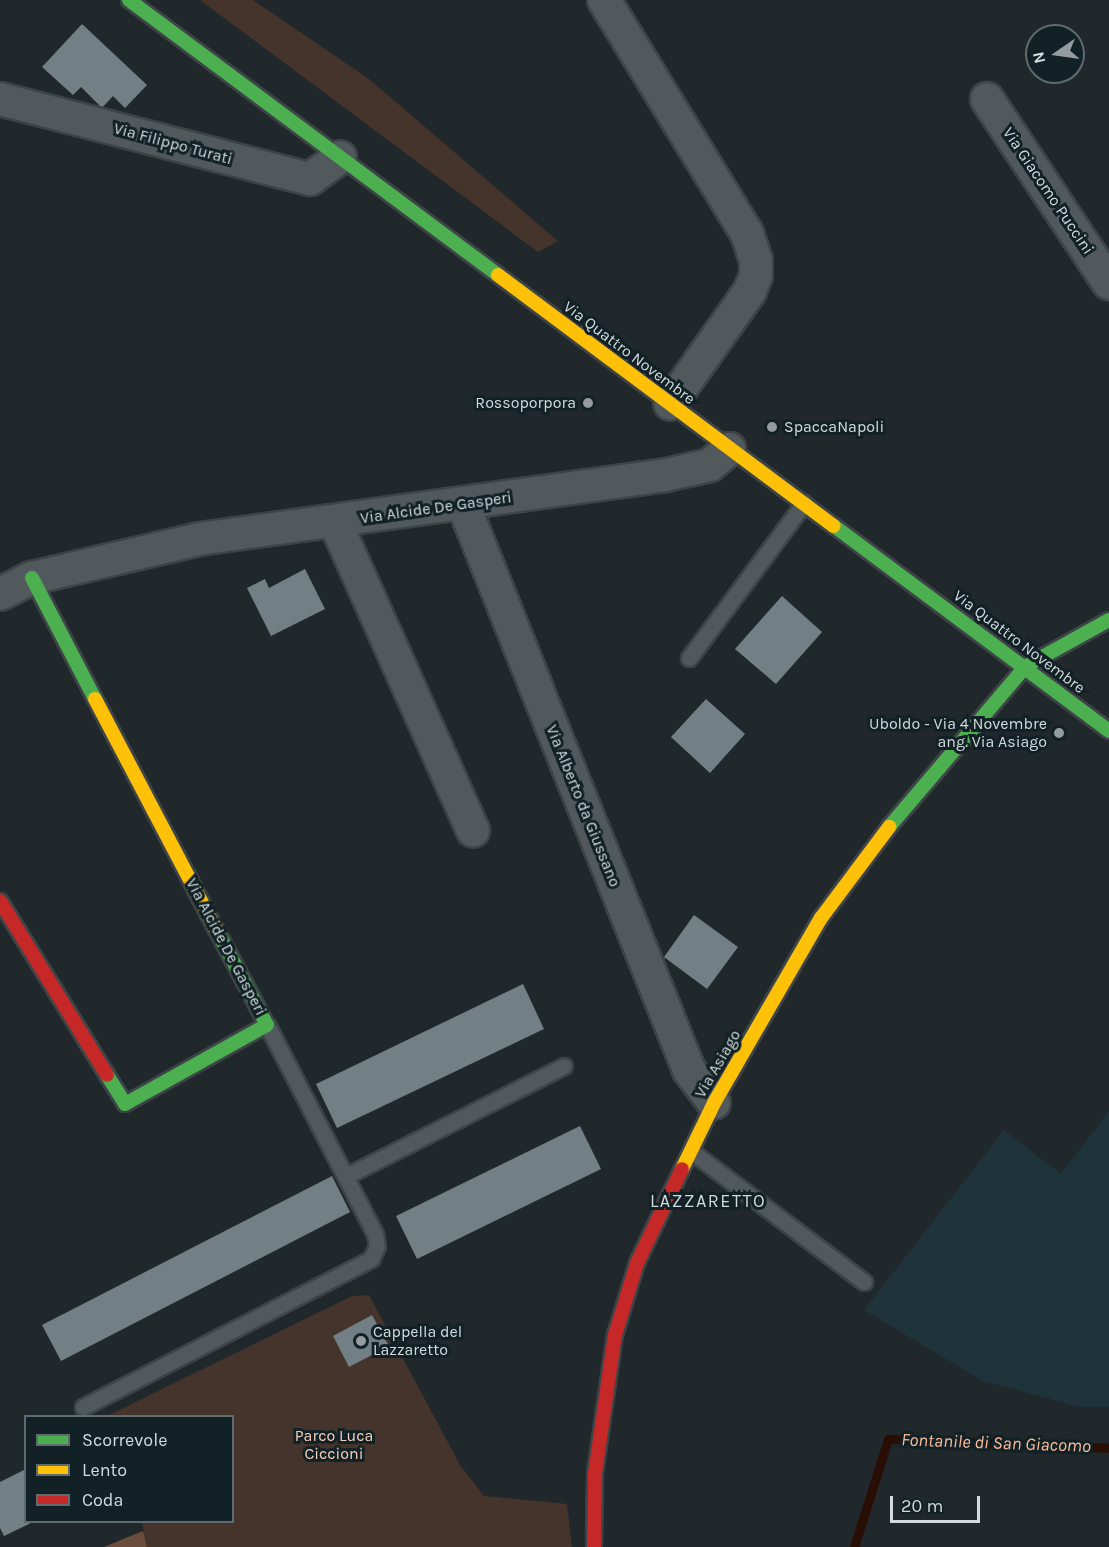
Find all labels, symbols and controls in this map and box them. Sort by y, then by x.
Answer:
north arrow [1025,24,1085,84]
text: N [1028,50,1049,65]
street label: Via Filippo Turati [112,119,234,169]
street label: Via Giacomo Puccini [998,124,1098,258]
street label: Via Quattro Novembre [559,297,699,409]
place label: Rossoporpora [475,393,576,413]
marker: Rossoporpora [581,396,595,410]
place label: SpaccaNapoli [784,417,884,437]
marker: SpaccaNapoli [765,420,779,434]
street label: Via Alcide De Gasperi [359,488,513,528]
street label: Via Quattro Novembre [949,586,1089,698]
place label: Uboldo - Via 4 Novembre ang. Via Asiago [869,714,1047,752]
street label: Via Alberto da Giussano [542,722,624,890]
marker: Uboldo - Via 4 Novembre ang. Via Asiago [1052,726,1066,740]
street label: Via Alcide De Gasperi [182,875,270,1019]
street label: Via Asiago [691,1027,745,1101]
district label: LAZZARETTO [650,1190,766,1212]
place label: Cappella del Lazzaretto [373,1322,462,1360]
marker: Cappella del Lazzaretto [354,1334,368,1348]
legend [24,1415,234,1523]
park label: Parco Luca Ciccioni [295,1426,373,1464]
text: Scorrevole [82,1429,167,1451]
water label: Fontanile di San Giacomo [901,1429,1091,1457]
text: Lento [82,1459,127,1481]
scale bar [893,1484,983,1522]
text: Coda [82,1489,123,1511]
text: 20 m [901,1495,943,1517]

